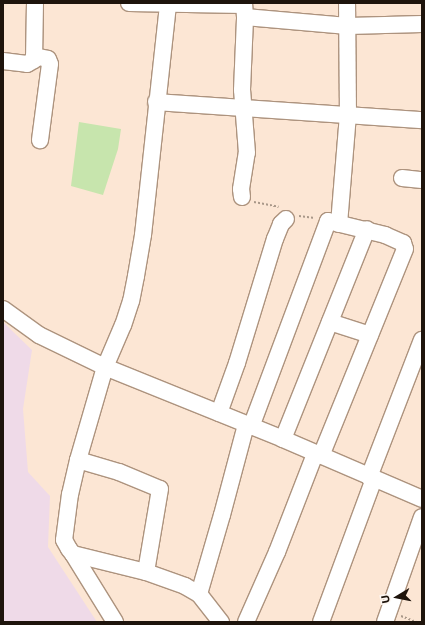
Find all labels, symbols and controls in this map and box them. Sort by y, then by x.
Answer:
north arrow [377,577,417,617]
text: U [378,594,393,605]

